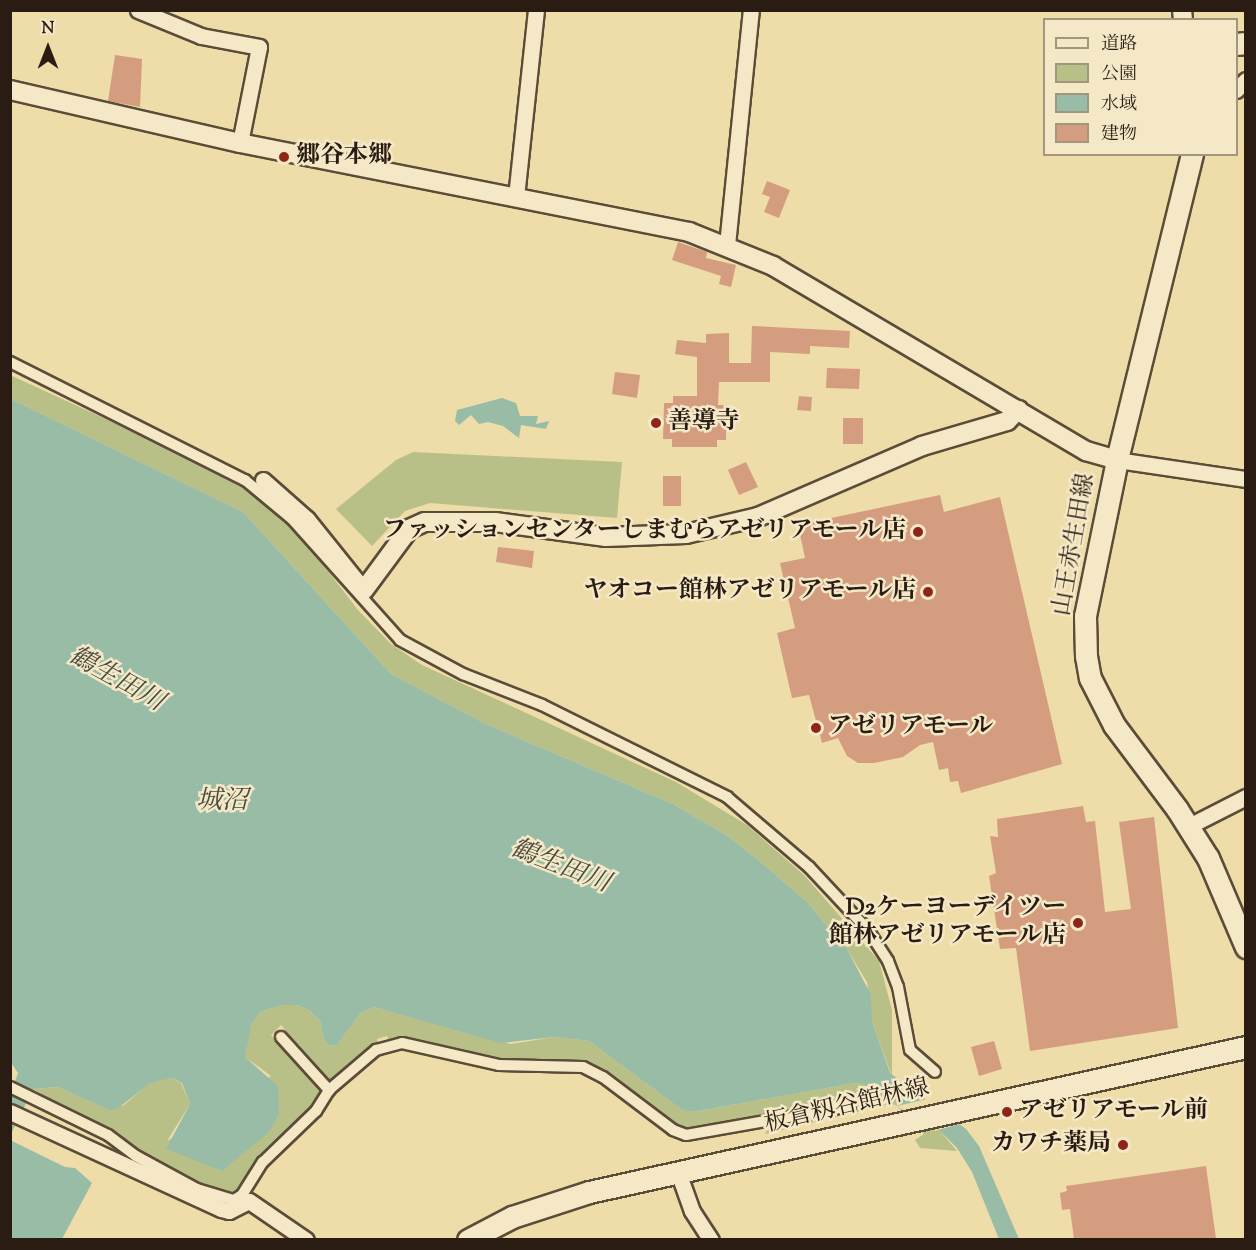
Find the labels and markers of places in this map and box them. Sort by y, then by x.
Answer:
place label: 郷谷本郷 [296,143,392,171]
marker: 郷谷本郷 [277,150,291,164]
place label: 善導寺 [668,409,740,437]
marker: 善導寺 [649,416,663,430]
place label: ファッションセンターしまむらアゼリアモール店 [379,518,906,546]
marker: ファッションセンターしまむらアゼリアモール店 [911,525,925,539]
place label: ヤオコー館林アゼリアモール店 [581,578,916,606]
marker: ヤオコー館林アゼリアモール店 [921,585,935,599]
place label: アゼリアモール [828,714,995,742]
marker: アゼリアモール [809,721,823,735]
place label: D2ケーヨーデイツー 館林アゼリアモール店 [827,895,1066,951]
marker: D2ケーヨーデイツー 館林アゼリアモール店 [1071,916,1085,930]
place label: アゼリアモール前 [1019,1098,1210,1126]
marker: アゼリアモール前 [1000,1105,1014,1119]
place label: カワチ薬局 [991,1131,1111,1159]
marker: カワチ薬局 [1116,1138,1130,1152]

